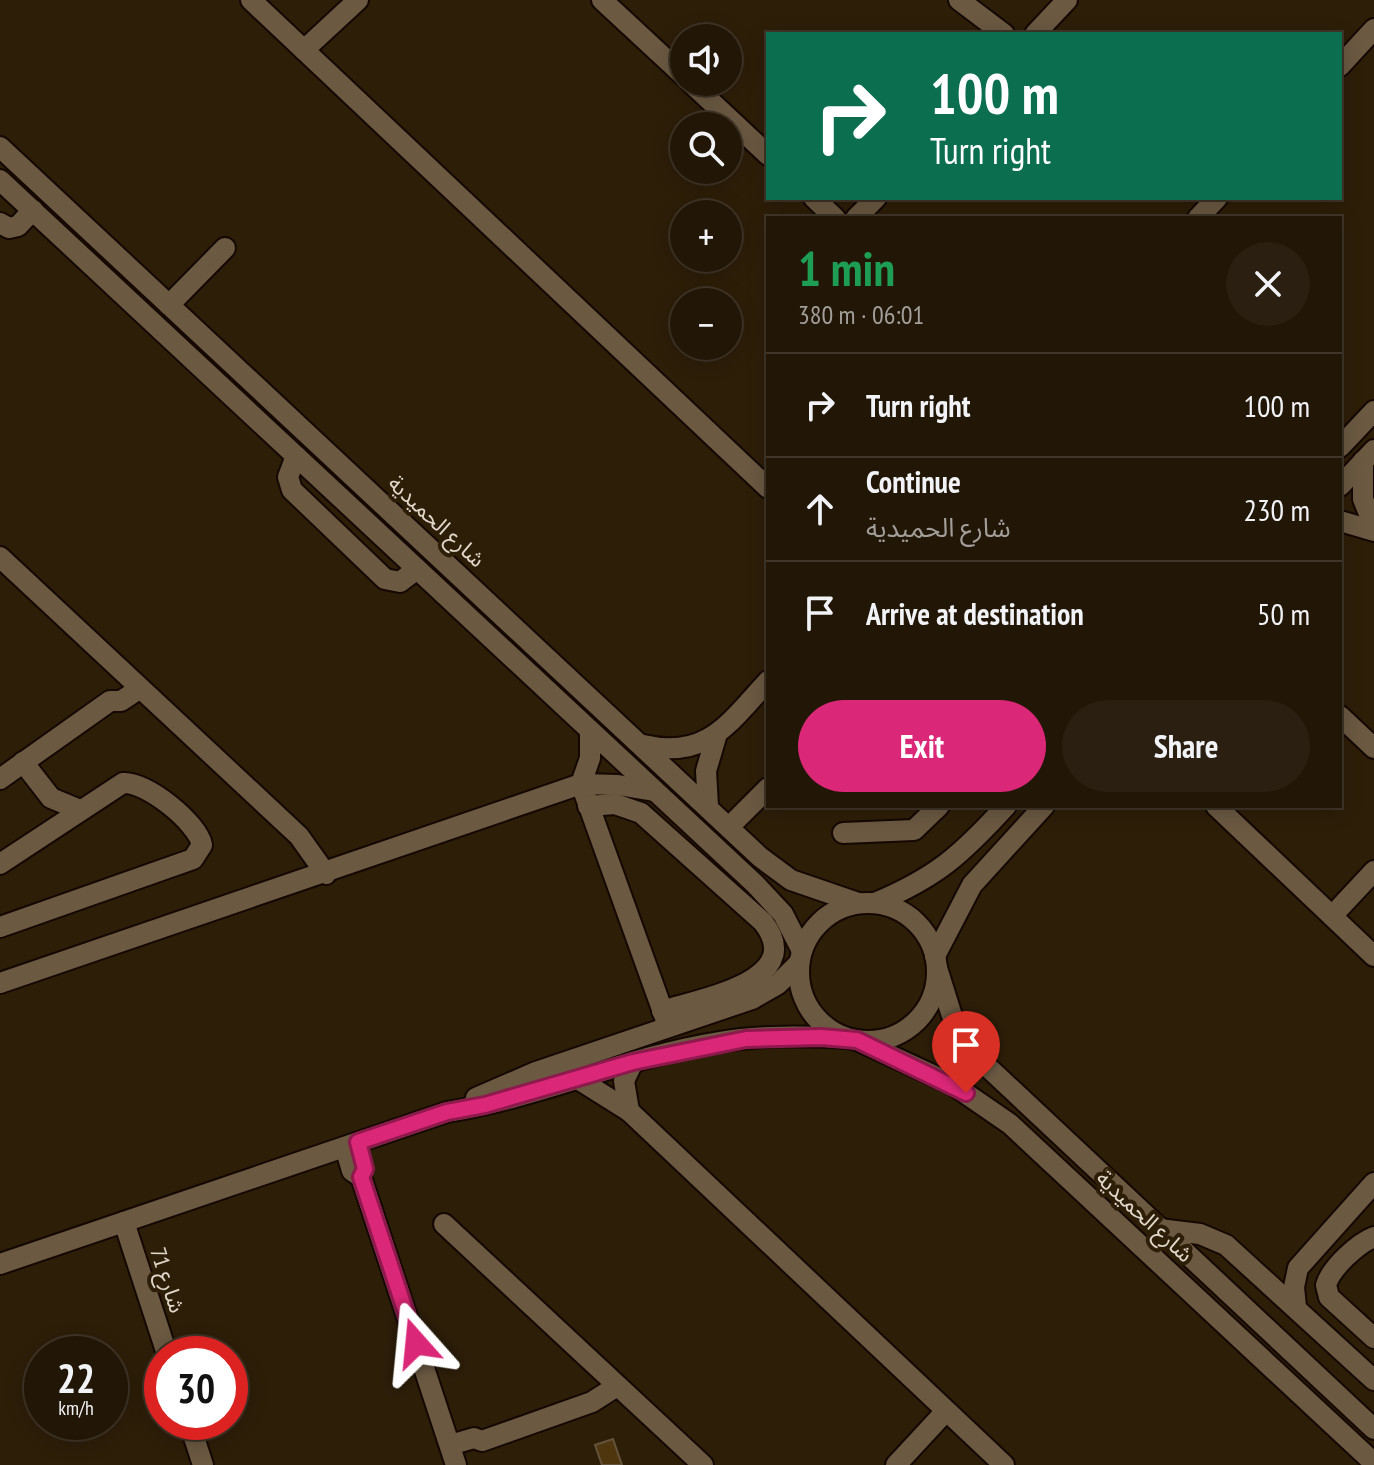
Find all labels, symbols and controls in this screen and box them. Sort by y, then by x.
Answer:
map controls [670,24,742,360]
button: sound [670,24,742,96]
text: 100 m [930,57,1059,129]
icon: right [798,64,902,168]
button: search [670,112,742,184]
text: Turn right [930,127,1051,174]
button: + [670,200,742,272]
text: 1 min [798,237,895,299]
button: close [1226,242,1310,326]
button: − [670,288,742,360]
text: 380 m · 06:01 [798,298,924,331]
icon: right [798,383,842,427]
text: Turn right [866,386,970,425]
text: 100 m [1244,386,1310,425]
text: Continue [866,462,961,501]
street label: شارع الحميدية [381,469,491,575]
icon: ahead [798,487,842,531]
text: 230 m [1244,490,1310,529]
text: شارع الحميدية [866,511,1011,544]
icon: arrive [798,591,842,635]
text: Arrive at destination [866,594,1084,633]
text: 50 m [1257,594,1310,633]
button: Exit [798,700,1046,792]
button: Share [1062,700,1310,792]
pin [932,1011,1000,1093]
icon: arrive [944,1023,988,1067]
street label: شارع الحميدية [1089,1164,1199,1270]
street label: شارع 71 [141,1244,192,1317]
position arrow [374,1301,458,1385]
speed limit sign: 30 [144,1336,248,1440]
text: 22 [57,1352,95,1404]
text: km/h [58,1395,94,1421]

